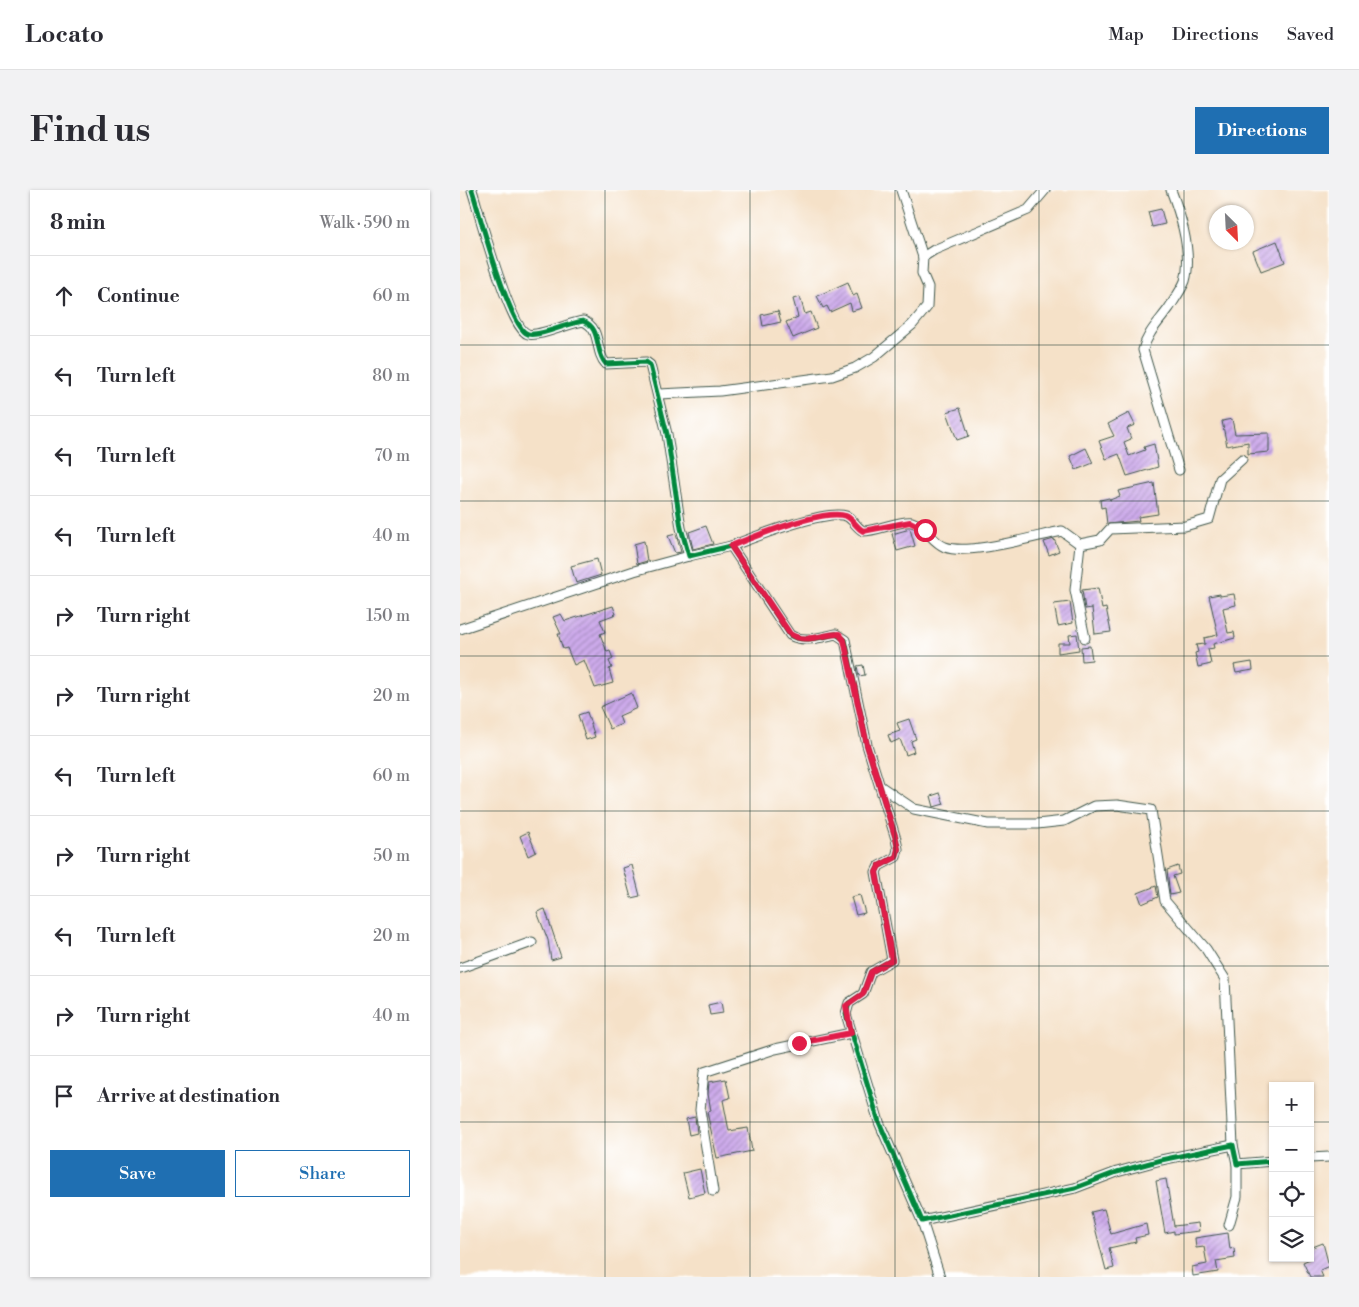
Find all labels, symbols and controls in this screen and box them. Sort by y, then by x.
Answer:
text: Locato [25,20,104,50]
text: Map [1108,23,1144,46]
text: Directions [1172,23,1259,46]
text: Saved [1287,23,1334,46]
button: Directions [1195,107,1329,154]
text: Find us [30,109,150,152]
north arrow [1209,205,1254,250]
text: 8 min [50,210,105,236]
text: Walk · 590 m [320,213,410,233]
icon: ahead [50,282,78,310]
text: Continue [97,284,180,308]
text: 60 m [372,286,410,306]
icon: left [50,362,78,390]
text: Turn left [97,364,176,388]
text: 80 m [372,366,410,386]
icon: left [50,442,78,470]
text: Turn left [97,444,176,468]
text: 70 m [374,446,410,466]
route start [914,519,937,542]
icon: left [50,522,78,550]
text: Turn left [97,524,176,548]
text: 40 m [373,526,410,546]
icon: right [50,602,78,630]
text: Turn right [97,604,190,628]
text: 150 m [366,606,410,626]
icon: right [50,682,78,710]
text: Turn right [97,684,190,708]
text: 20 m [373,686,410,706]
icon: left [50,762,78,790]
text: Turn left [97,764,176,788]
text: 60 m [372,766,410,786]
icon: right [50,842,78,870]
text: Turn right [97,844,190,868]
text: 50 m [373,846,410,866]
icon: left [50,922,78,950]
text: Turn left [97,924,176,948]
text: 20 m [373,926,410,946]
icon: right [50,1002,78,1030]
text: Turn right [97,1004,190,1028]
text: 40 m [373,1006,410,1026]
route end [788,1032,811,1055]
icon: arrive [50,1082,78,1110]
map controls [1269,1082,1314,1262]
button: + [1269,1082,1314,1127]
text: Arrive at destination [97,1084,280,1108]
button: − [1269,1127,1314,1172]
button: Save [50,1150,225,1197]
button: Share [235,1150,410,1197]
button: locate [1269,1172,1314,1217]
button: layers [1269,1217,1314,1262]

